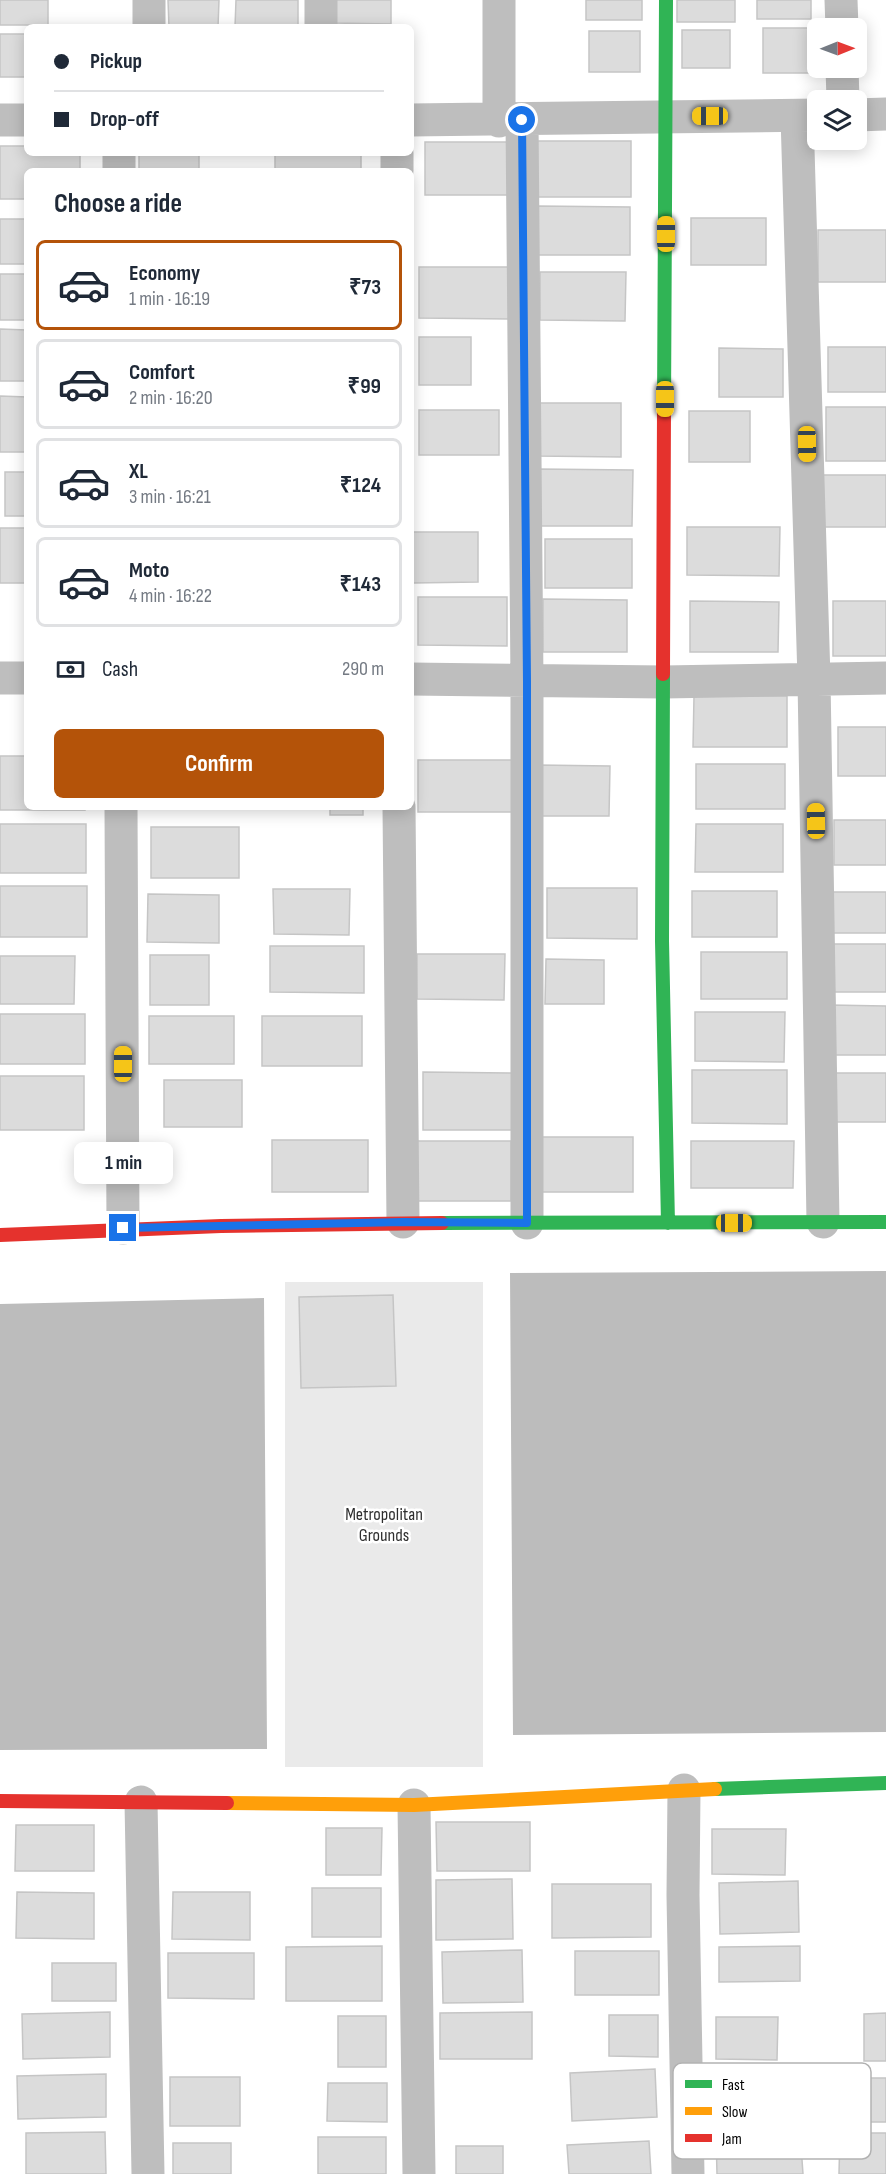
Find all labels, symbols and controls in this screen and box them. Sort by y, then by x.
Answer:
north arrow [807,18,867,78]
map controls [807,18,867,150]
text: Pickup [90,48,142,75]
button: layers [807,90,867,150]
text: Drop-off [90,106,159,133]
route start [508,106,535,133]
car [692,107,728,125]
text: Choose a ride [54,188,182,220]
car [657,216,675,252]
icon: car [57,258,111,312]
text: Economy [129,260,200,287]
text: ₹73 [349,274,381,301]
text: 1 min · 16:19 [129,287,210,311]
icon: car [57,357,111,411]
text: Comfort [129,359,195,386]
text: ₹99 [348,373,381,400]
car [656,381,674,417]
text: 2 min · 16:20 [129,386,213,410]
car [798,426,816,462]
icon: car [57,456,111,510]
text: XL [129,458,148,485]
text: ₹124 [340,472,381,499]
text: 3 min · 16:21 [129,485,211,509]
icon: car [57,555,111,609]
text: Moto [129,557,169,584]
text: ₹143 [339,571,381,598]
text: 4 min · 16:22 [129,584,212,608]
icon: cash [54,653,87,686]
text: Cash [102,656,138,683]
text: 290 m [342,657,384,681]
button: Confirm [54,729,384,798]
car [807,803,825,839]
car [114,1046,132,1082]
callout: 1 min [74,1141,172,1183]
text: 1 min [105,1151,142,1175]
route end [109,1214,136,1241]
car [716,1214,752,1232]
park label: Metropolitan Grounds [345,1504,423,1546]
legend [673,2063,871,2159]
text: Fast [722,2076,745,2095]
text: Slow [722,2103,747,2122]
text: Jam [721,2130,742,2149]

